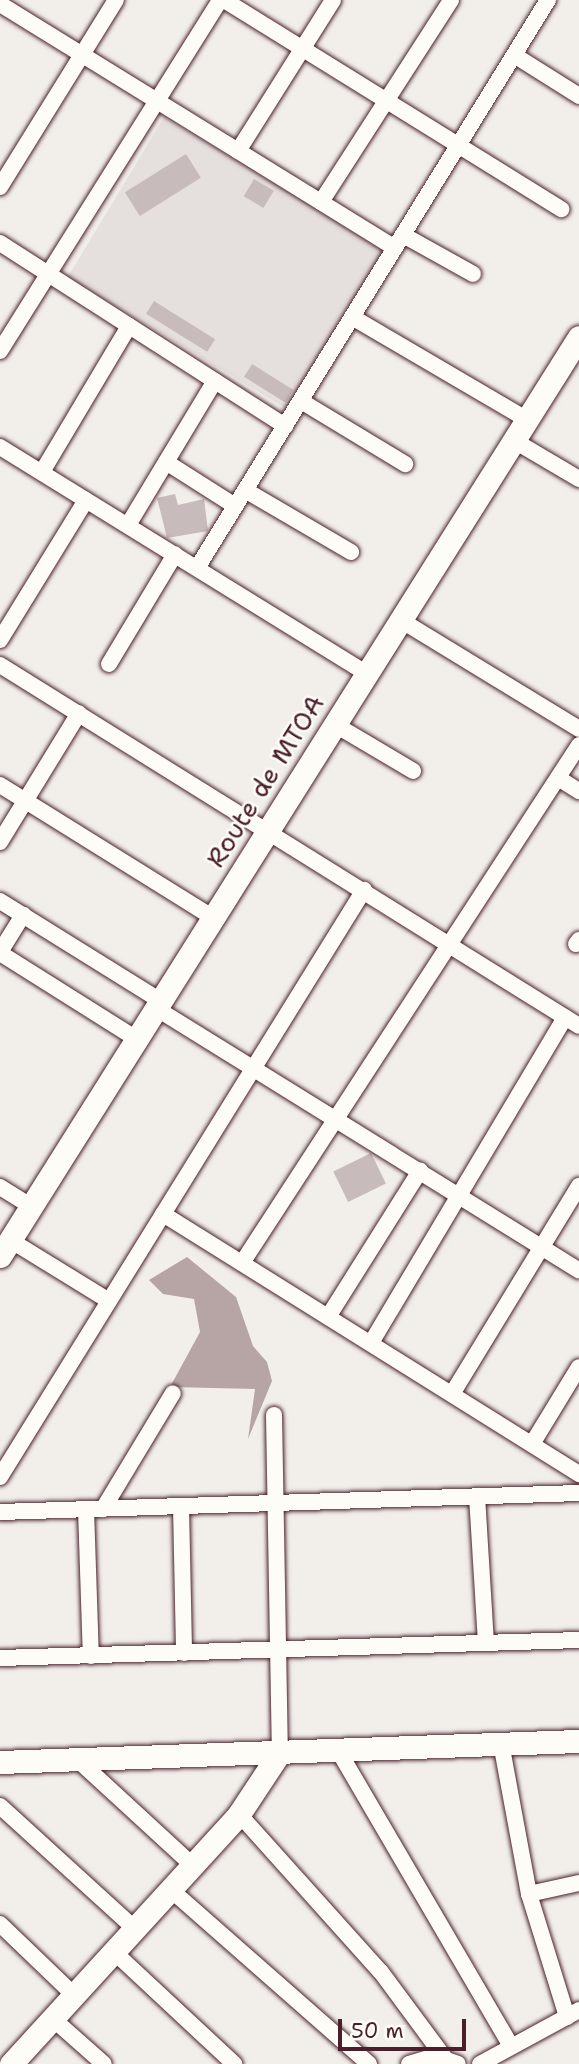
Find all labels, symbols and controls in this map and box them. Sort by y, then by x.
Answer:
street label: Route de MTOA [200,689,330,873]
scale bar [341,2004,469,2048]
text: 50 m [351,2017,404,2045]

